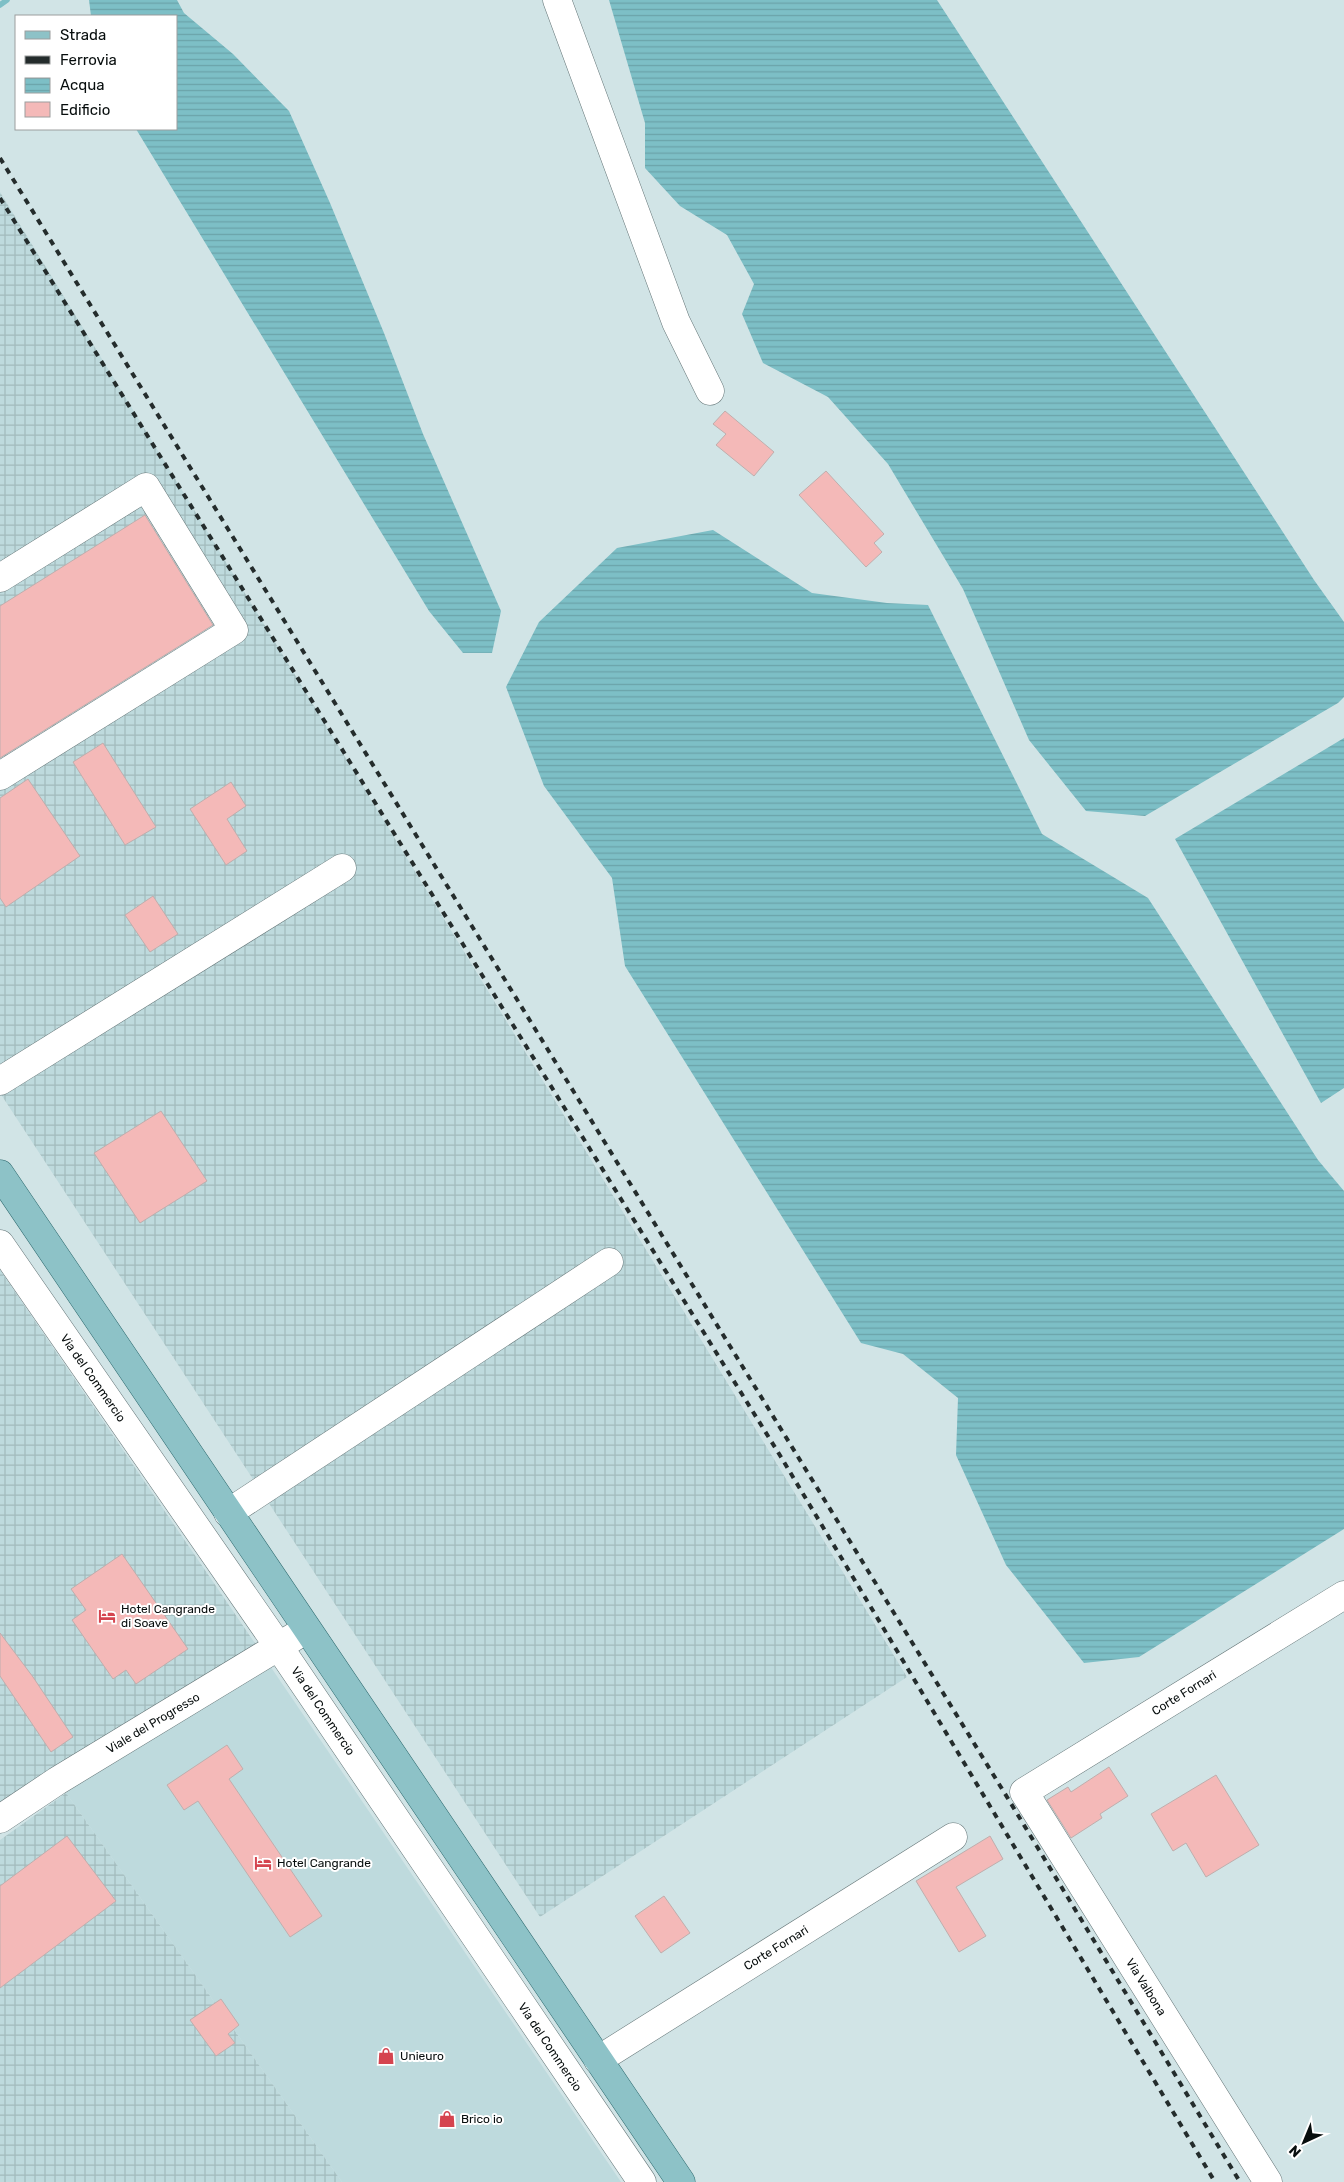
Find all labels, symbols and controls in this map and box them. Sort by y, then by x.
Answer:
legend [15,15,178,130]
text: Strada [60,26,106,44]
text: Ferrovia [60,51,117,69]
text: Acqua [60,76,105,94]
text: Edificio [60,101,110,119]
street label: Via del Commercio [57,1331,129,1425]
place label: Hotel Cangrande di Soave [121,1602,215,1630]
hotel icon: Hotel Cangrande di Soave [97,1606,117,1626]
street label: Via del Commercio [288,1664,358,1758]
street label: Corte Fornari [1149,1668,1219,1718]
street label: Viale del Progresso [104,1690,202,1756]
hotel icon: Hotel Cangrande [253,1853,273,1873]
place label: Hotel Cangrande [277,1856,371,1870]
street label: Corte Fornari [741,1923,811,1973]
street label: Via Valbona [1123,1956,1169,2018]
street label: Via del Commercio [515,2000,585,2094]
shop icon: Unieuro [376,2046,396,2066]
place label: Unieuro [400,2049,444,2063]
shop icon: Brico io [437,2109,457,2129]
place label: Brico io [461,2112,503,2126]
north arrow [1279,2117,1329,2167]
text: N [1286,2141,1305,2161]

